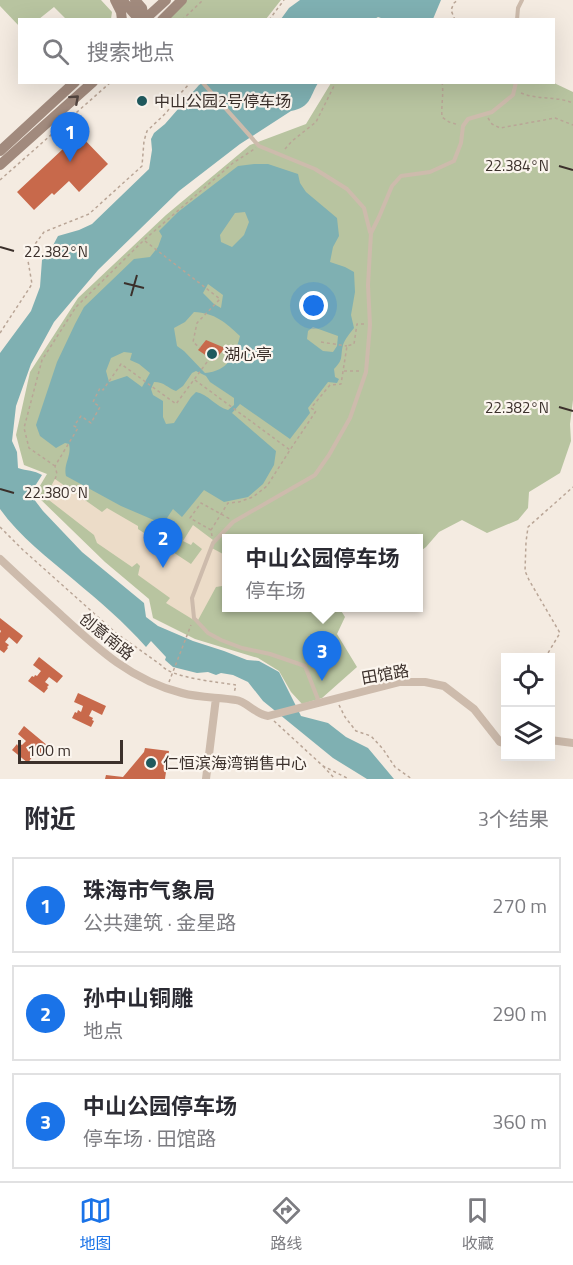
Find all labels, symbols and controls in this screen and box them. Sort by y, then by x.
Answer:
search box [18,18,555,84]
icon: search [39,35,72,68]
text: 搜索地点 [87,35,175,69]
place label: 中山公园2号停车场 [154,89,291,113]
marker: 中山公园2号停车场 [135,94,149,108]
one-way arrow [68,95,79,106]
pin: 1 [50,112,90,162]
text: 22.384°N [485,154,549,177]
text: 22.382°N [24,240,88,263]
your location [299,291,328,320]
place label: 湖心亭 [224,342,272,366]
marker: 湖心亭 [205,347,219,361]
text: 22.382°N [485,396,549,419]
text: 22.380°N [24,481,88,504]
pin: 2 [144,518,182,568]
popup [222,534,423,612]
text: 中山公园停车场 [245,541,400,575]
text: 停车场 [245,575,305,606]
street label: 创意南路 [75,607,139,665]
pin: 3 [302,632,342,681]
map controls [501,653,555,761]
button: locate [501,653,555,707]
street label: 田馆路 [359,658,411,690]
button: layers [501,707,555,761]
scale bar [18,737,123,764]
text: 100 m [27,738,71,762]
place label: 仁恒滨海湾销售中心 [163,751,307,775]
marker: 仁恒滨海湾销售中心 [144,756,158,770]
text: 附近 [24,799,76,838]
text: 3个结果 [478,803,549,834]
text: 珠海市气象局 [83,873,215,907]
text: 1 [40,890,51,921]
text: 270 m [492,890,547,921]
text: 公共建筑 · 金星路 [83,907,236,938]
text: 孙中山铜雕 [83,981,193,1015]
text: 2 [40,998,51,1029]
text: 290 m [492,998,547,1029]
text: 地点 [83,1015,123,1046]
text: 中山公园停车场 [83,1089,237,1123]
text: 3 [40,1106,51,1137]
text: 360 m [492,1106,547,1137]
text: 停车场 · 田馆路 [83,1123,216,1154]
tab: 地图 [79,1194,112,1255]
tab: 路线 [270,1194,303,1255]
tab: 收藏 [461,1194,494,1255]

